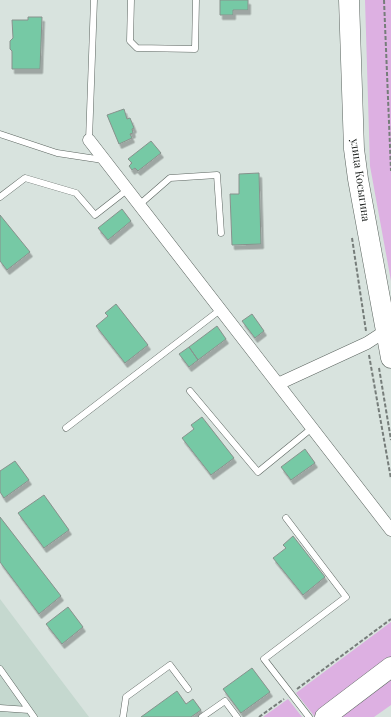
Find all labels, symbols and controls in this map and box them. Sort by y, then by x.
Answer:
street label: улица Косыгина [348,137,374,223]

